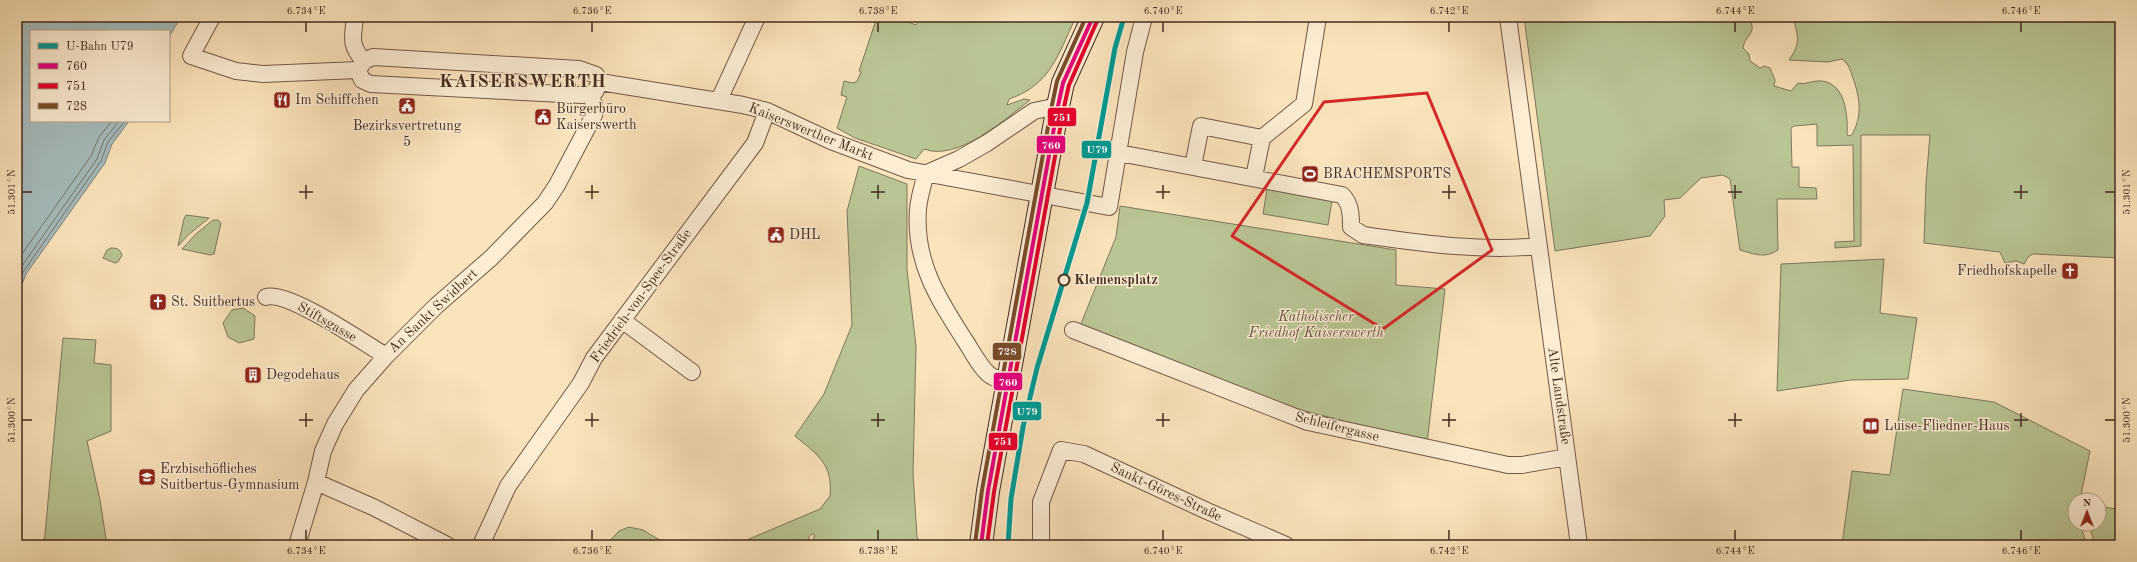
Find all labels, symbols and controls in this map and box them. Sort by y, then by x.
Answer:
text: 6.734°E [287,6,325,16]
text: 6.736°E [573,6,611,16]
text: 6.738°E [859,6,897,16]
text: 6.740°E [1144,6,1182,16]
text: 6.742°E [1430,6,1468,16]
text: 6.744°E [1716,6,1754,16]
text: 6.746°E [2002,6,2040,16]
legend [30,30,170,122]
text: U-Bahn U79 [66,41,134,53]
text: 760 [66,61,87,73]
district label: KAISERSWERTH [439,73,607,91]
text: 751 [66,80,87,93]
restaurant icon: Im Schiffchen [272,90,292,110]
place label: Im Schiffchen [295,93,379,107]
public building icon: Bezirksvertretung 5 [397,96,417,116]
text: 728 [66,101,87,113]
street label: Kaiserswerther Markt [747,101,875,163]
place label: Bürgerbüro Kaiserswerth [556,102,637,132]
public building icon: Bürgerbüro Kaiserswerth [533,107,553,127]
line badge: 751 [1047,107,1077,127]
text: 751 [1052,113,1072,124]
place label: Bezirksvertretung 5 [353,119,462,149]
line badge: 760 [1036,135,1066,154]
line badge: U79 [1081,140,1112,159]
text: 760 [1041,141,1061,152]
text: U79 [1086,145,1108,156]
sports icon: BRACHEMSPORTS [1300,164,1320,184]
place label: BRACHEMSPORTS [1323,167,1451,181]
text: 51.301°N [7,169,17,215]
text: 51.301°N [2122,169,2132,215]
public building icon: DHL [766,225,786,245]
street label: Friedrich-von-Spee-Straße [588,227,694,365]
place label: DHL [789,228,820,242]
church icon: Friedhofskapelle [2060,261,2080,281]
place label: Friedhofskapelle [1957,264,2057,278]
street label: An Sankt Swidbert [386,266,480,356]
marker: Klemensplatz [1057,273,1071,287]
place label: Klemensplatz [1074,273,1158,287]
church icon: St. Suitbertus [148,292,168,312]
place label: St. Suitbertus [171,295,255,309]
street label: Stiftsgasse [295,299,359,345]
park label: Katholischer Friedhof Kaiserswerth [1247,310,1384,341]
line badge: 728 [992,342,1022,361]
street label: Alte Landstraße [1545,346,1573,446]
text: 728 [997,347,1017,358]
building icon: Degodehaus [243,365,263,385]
place label: Degodehaus [266,368,340,382]
line badge: 760 [993,372,1023,391]
text: 760 [998,378,1018,389]
text: 51.300°N [7,397,17,443]
text: 51.300°N [2122,397,2132,443]
line badge: U79 [1012,401,1042,421]
text: U79 [1016,407,1038,418]
street label: Schleifergasse [1293,410,1381,444]
library icon: Luise-Fliedner-Haus [1861,416,1881,436]
place label: Luise-Fliedner-Haus [1884,419,2010,433]
line badge: 751 [988,432,1018,451]
text: 751 [993,437,1013,448]
street label: Sankt-Göres-Straße [1108,460,1224,524]
place label: Erzbischöfliches Suitbertus-Gymnasium [160,462,299,492]
school or university icon: Erzbischöfliches Suitbertus-Gymnasium [137,467,157,487]
north arrow [2067,492,2107,532]
text: N [2083,498,2092,509]
text: 6.734°E [287,546,325,556]
text: 6.736°E [573,546,611,556]
text: 6.738°E [859,546,897,556]
text: 6.740°E [1144,546,1182,556]
text: 6.742°E [1430,546,1468,556]
text: 6.744°E [1716,546,1754,556]
text: 6.746°E [2002,546,2040,556]

